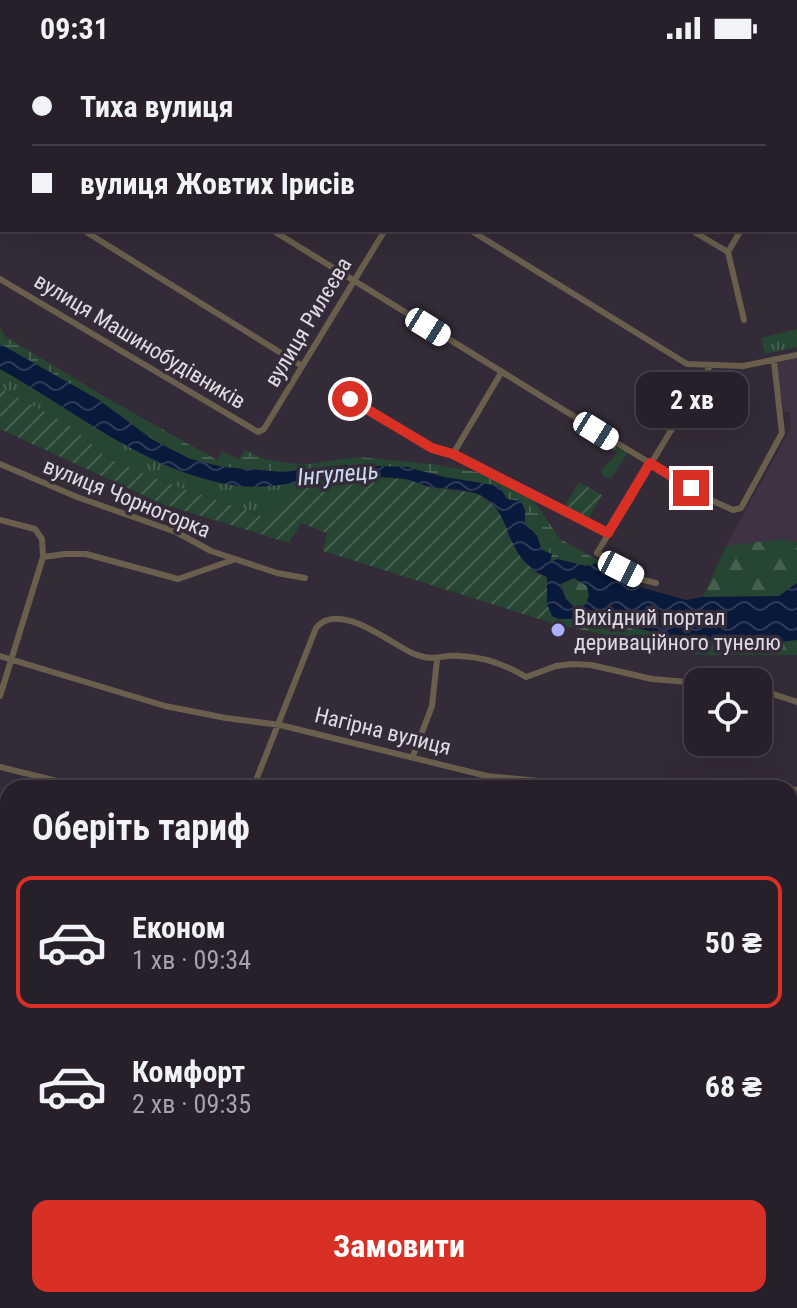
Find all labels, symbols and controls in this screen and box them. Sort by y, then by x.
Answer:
text: 09:31 [40,11,109,46]
text: Тиха вулиця [80,89,234,124]
text: вулиця Жовтих Ірисів [80,166,355,201]
street label: вулиця Рилєєва [260,253,356,391]
street label: вулиця Машинобудівників [30,268,250,414]
car [401,304,455,350]
callout: 2 хв [635,372,747,428]
route start [332,381,368,417]
text: 2 хв [670,385,714,415]
car [569,408,623,454]
street label: вулиця Чорногорка [40,453,214,543]
water label: Інгулець [296,456,380,492]
route end [673,470,709,506]
car [594,547,648,591]
place label: Вихідний портал дериваційного тунелю [574,605,781,655]
marker: Вихідний портал дериваційного тунелю [549,621,567,639]
map controls [684,668,772,756]
button: locate [684,668,772,756]
street label: Нагірна вулиця [312,702,454,760]
text: Оберіть тариф [32,807,250,849]
icon: car [36,906,108,978]
text: Економ [132,910,226,945]
text: 50 ₴ [705,925,762,960]
text: 1 хв · 09:34 [132,945,251,975]
icon: car [36,1050,108,1122]
text: Комфорт [132,1054,245,1089]
text: 68 ₴ [705,1069,762,1104]
text: 2 хв · 09:35 [132,1089,251,1119]
button: Замовити [32,1200,766,1292]

